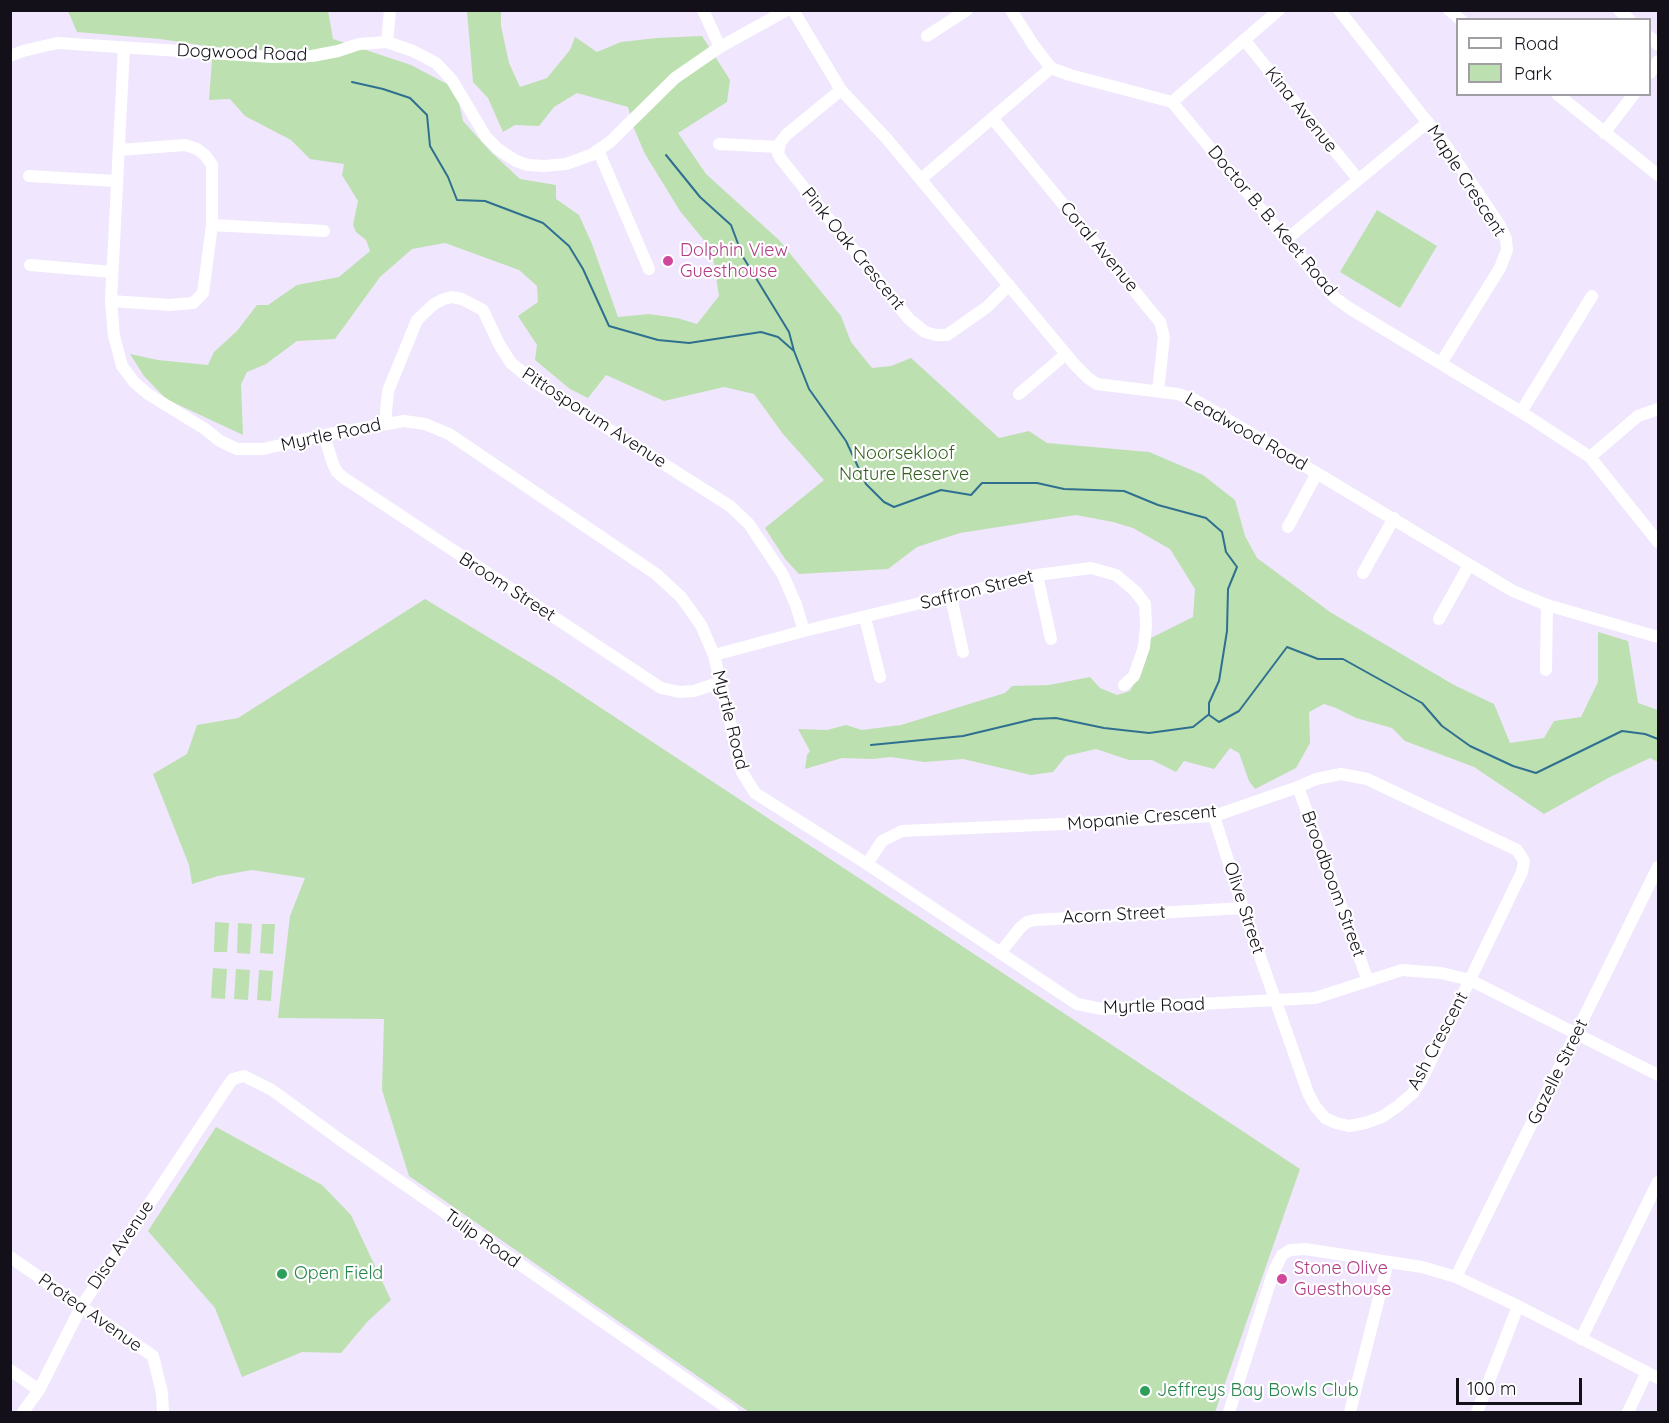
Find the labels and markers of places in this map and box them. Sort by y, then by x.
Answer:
place label: Dolphin View Guesthouse [680,240,788,282]
marker: Dolphin View Guesthouse [661,254,675,268]
place label: Stone Olive Guesthouse [1294,1258,1391,1300]
place label: Open Field [294,1263,383,1285]
marker: Open Field [275,1267,289,1281]
marker: Stone Olive Guesthouse [1275,1272,1289,1286]
place label: Jeffreys Bay Bowls Club [1157,1380,1359,1402]
marker: Jeffreys Bay Bowls Club [1138,1384,1152,1398]

